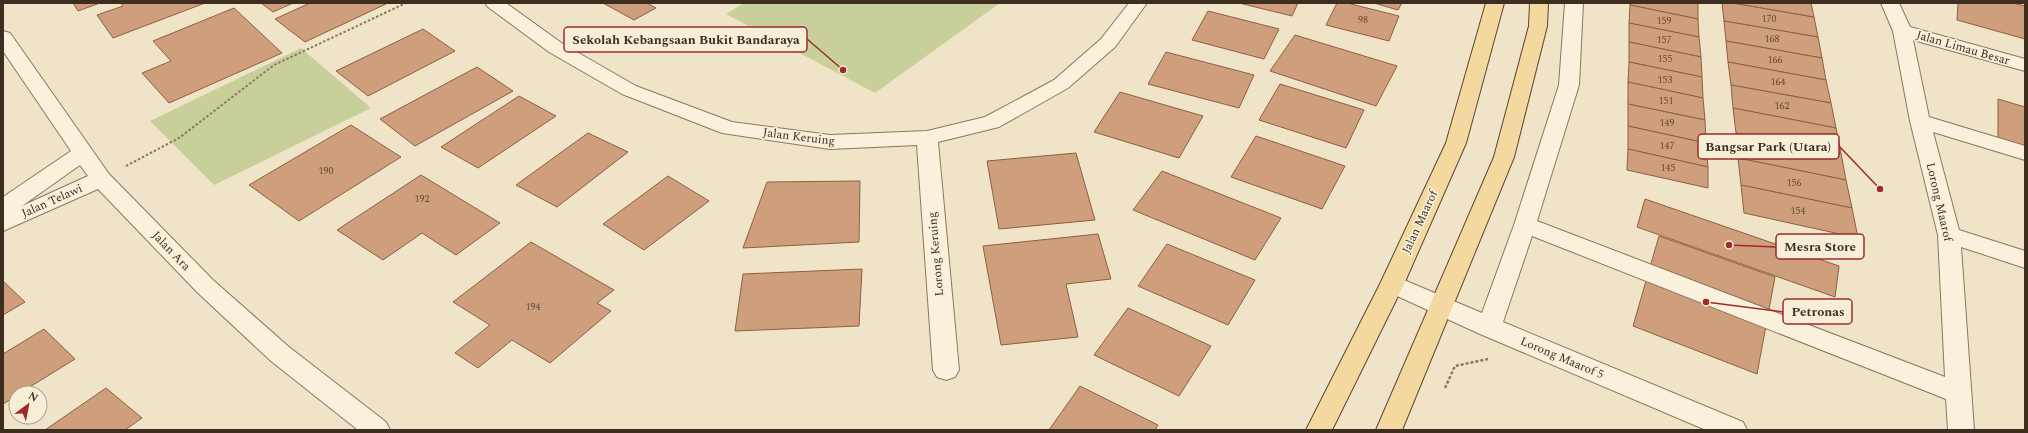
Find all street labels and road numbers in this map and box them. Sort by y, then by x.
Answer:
street label: Jalan Limau Besar [1914,26,2012,70]
street label: Jalan Keruing [762,123,836,151]
street label: Lorong Maarof [1921,161,1957,244]
street label: Jalan Telawi [18,179,86,223]
street label: Jalan Maarof [1397,186,1443,257]
street label: Lorong Keruing [923,211,949,297]
street label: Jalan Ara [147,227,195,275]
street label: Lorong Maarof 5 [1517,332,1607,384]

